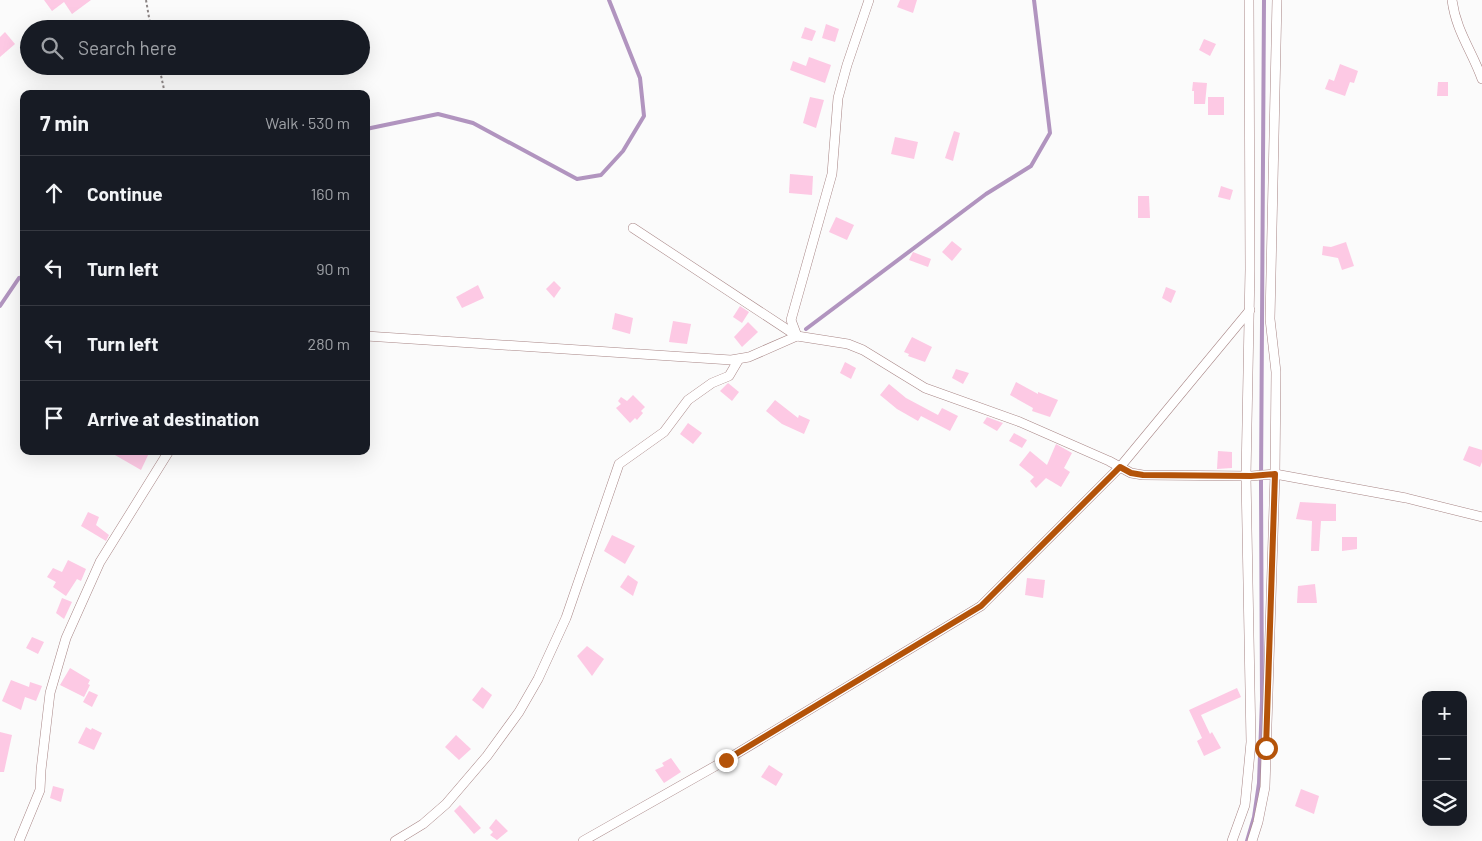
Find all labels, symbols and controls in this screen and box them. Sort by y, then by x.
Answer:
search box [20,20,370,75]
icon: search [38,34,66,62]
text: Search here [78,36,177,59]
text: 7 min [40,110,89,135]
text: Walk · 530 m [265,113,350,132]
icon: ahead [40,179,68,207]
text: Continue [87,182,163,205]
text: 160 m [311,184,350,203]
icon: left [40,254,68,282]
text: Turn left [87,257,158,280]
text: 90 m [316,259,350,278]
icon: left [40,329,68,357]
text: Turn left [87,332,158,355]
text: 280 m [308,334,350,353]
icon: arrive [40,404,68,432]
text: Arrive at destination [87,407,259,430]
map controls [1422,691,1467,826]
button: + [1422,691,1467,736]
button: − [1422,736,1467,781]
route start [1255,737,1278,760]
route end [715,749,738,772]
button: layers [1422,781,1467,826]

